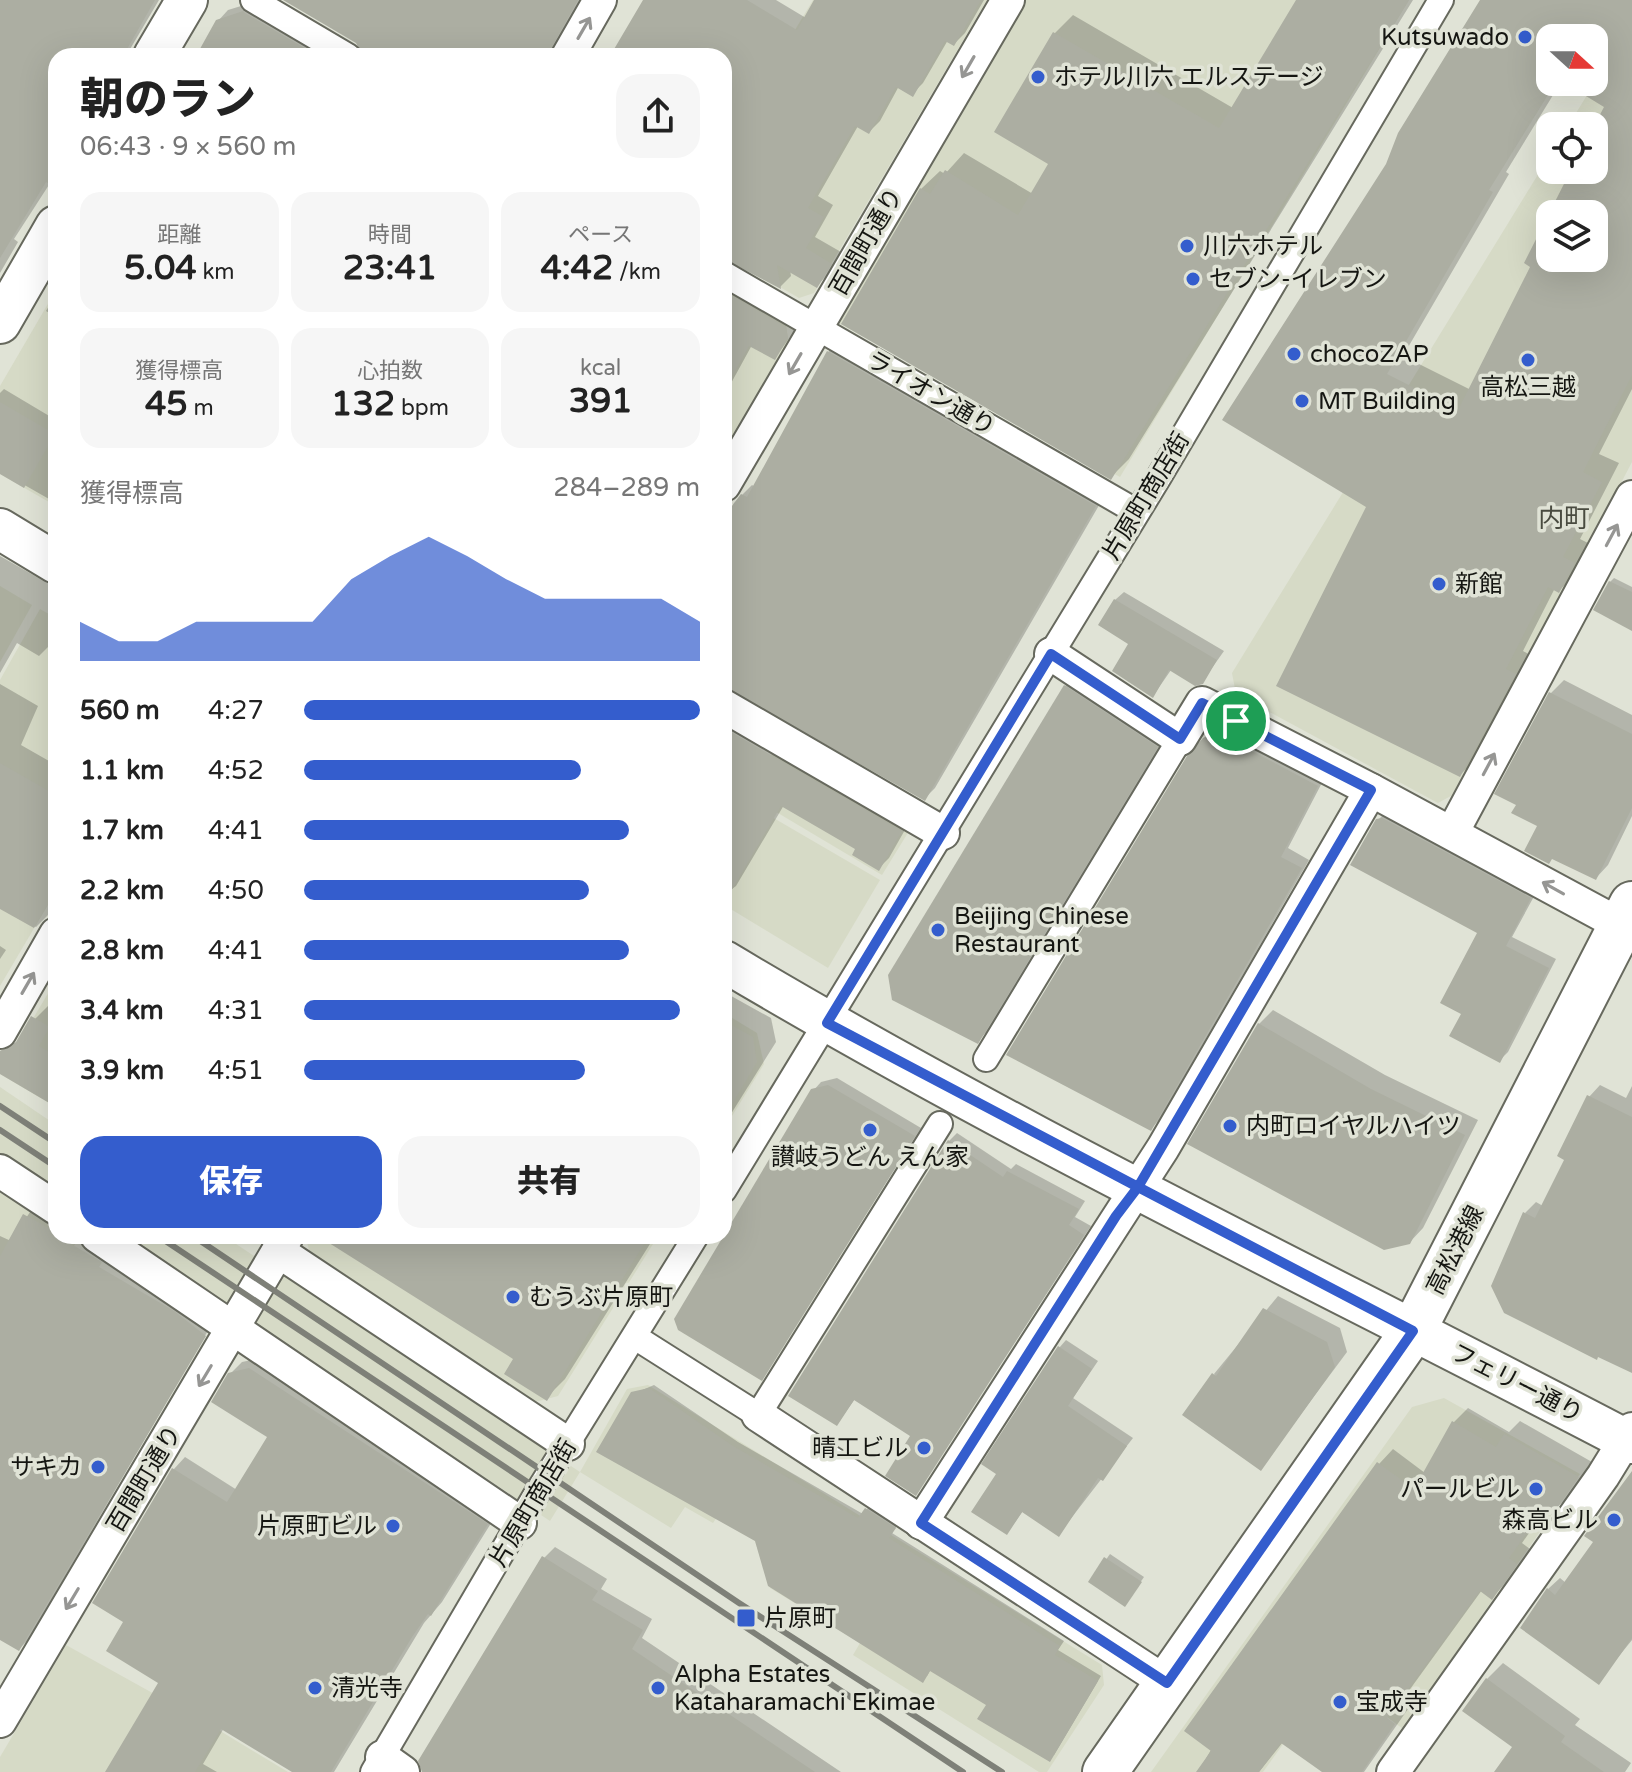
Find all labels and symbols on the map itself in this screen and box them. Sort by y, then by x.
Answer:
one-way arrow [576,17,592,40]
place label: Kutsuwado [1381,23,1509,52]
north arrow [1536,24,1608,96]
marker: Kutsuwado [1516,28,1534,46]
one-way arrow [960,55,976,78]
place label: ホテル川六 エルステージ [1054,63,1324,92]
marker: ホテル川六 エルステージ [1029,68,1047,86]
street label: 百間町通り [824,183,909,301]
place label: 川六ホテル [1203,232,1323,261]
marker: 川六ホテル [1178,237,1196,255]
place label: セブン-イレブン [1209,265,1387,294]
marker: セブン-イレブン [1184,270,1202,288]
place label: chocoZAP [1310,340,1429,369]
street label: ライオン通り [861,345,1000,442]
marker: chocoZAP [1285,345,1303,363]
marker: 高松三越 [1519,351,1537,369]
one-way arrow [787,352,803,375]
place label: 高松三越 [1480,373,1576,402]
place label: MT Building [1318,387,1456,416]
marker: MT Building [1293,392,1311,410]
street label: 片原町商店街 [1097,427,1196,565]
district label: 内町 [1538,503,1590,534]
one-way arrow [1604,524,1620,547]
place label: 新館 [1455,570,1503,599]
marker: 新館 [1430,575,1448,593]
pin [1202,687,1270,755]
one-way arrow [1482,753,1498,777]
one-way arrow [1542,880,1565,896]
place label: Beijing Chinese Restaurant [954,902,1129,959]
marker: Beijing Chinese Restaurant [929,921,947,939]
one-way arrow [20,972,36,995]
place label: 内町ロイヤルハイツ [1246,1112,1461,1141]
marker: 内町ロイヤルハイツ [1221,1117,1239,1135]
marker: 讃岐うどん えん家 [861,1121,879,1139]
place label: 讃岐うどん えん家 [771,1143,969,1172]
street label: 高松港線 [1421,1201,1490,1300]
place label: むうぶ片原町 [529,1283,673,1312]
marker: むうぶ片原町 [504,1288,522,1306]
street label: フェリー通り [1446,1338,1588,1429]
one-way arrow [196,1364,212,1387]
street label: 百間町通り [101,1420,188,1538]
street label: 片原町商店街 [484,1434,583,1572]
place label: 晴工ビル [812,1434,908,1463]
marker: 晴工ビル [915,1439,933,1457]
place label: サキカ [10,1453,82,1482]
marker: サキカ [89,1458,107,1476]
place label: パールビル [1400,1475,1520,1504]
marker: パールビル [1527,1480,1545,1498]
place label: 森高ビル [1502,1506,1598,1535]
marker: 森高ビル [1605,1511,1623,1529]
place label: 片原町ビル [257,1512,377,1541]
marker: 片原町ビル [384,1517,402,1535]
one-way arrow [64,1588,80,1611]
place label: 片原町 [764,1604,836,1633]
marker: 片原町 [735,1607,757,1629]
place label: Alpha Estates Kataharamachi Ekimae [674,1660,935,1717]
place label: 清光寺 [331,1674,403,1703]
marker: 清光寺 [306,1679,324,1697]
marker: Alpha Estates Kataharamachi Ekimae [649,1679,667,1697]
place label: 宝成寺 [1356,1688,1428,1717]
marker: 宝成寺 [1331,1693,1349,1711]

